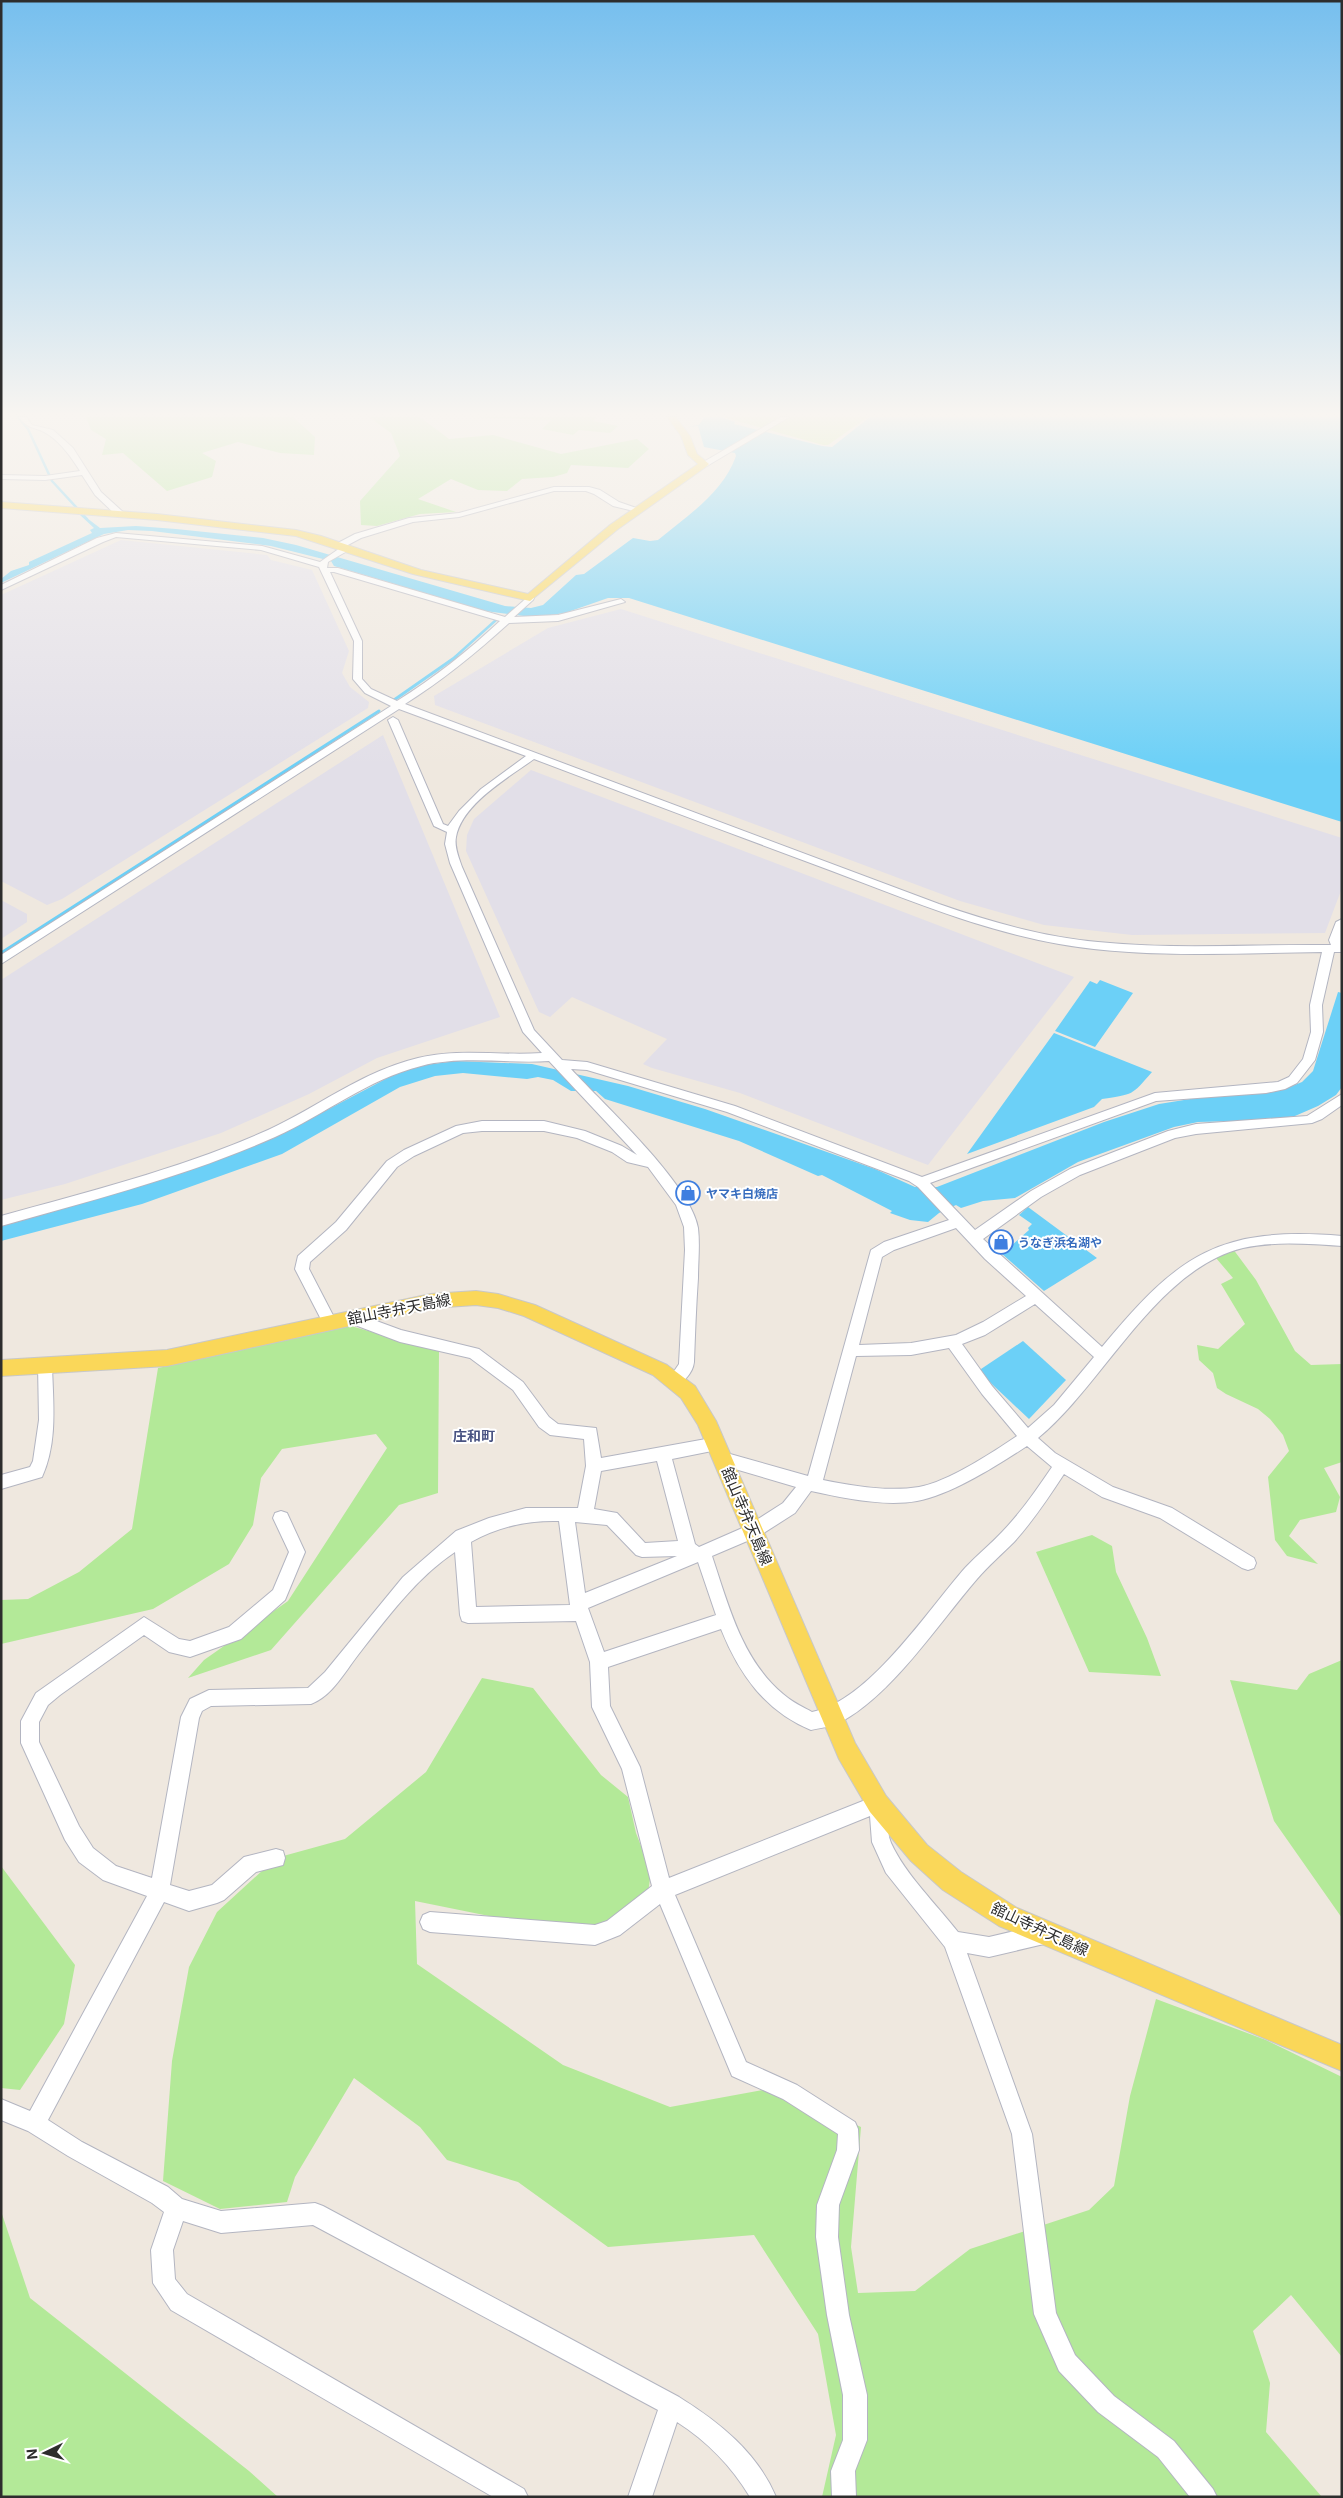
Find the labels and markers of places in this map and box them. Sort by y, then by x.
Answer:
shop icon: ヤマキ白焼店 [675,1180,701,1206]
place label: ヤマキ白焼店 [706,1186,778,1201]
shop icon: うなぎ浜名湖や [988,1229,1014,1255]
place label: うなぎ浜名湖や [1018,1235,1102,1250]

